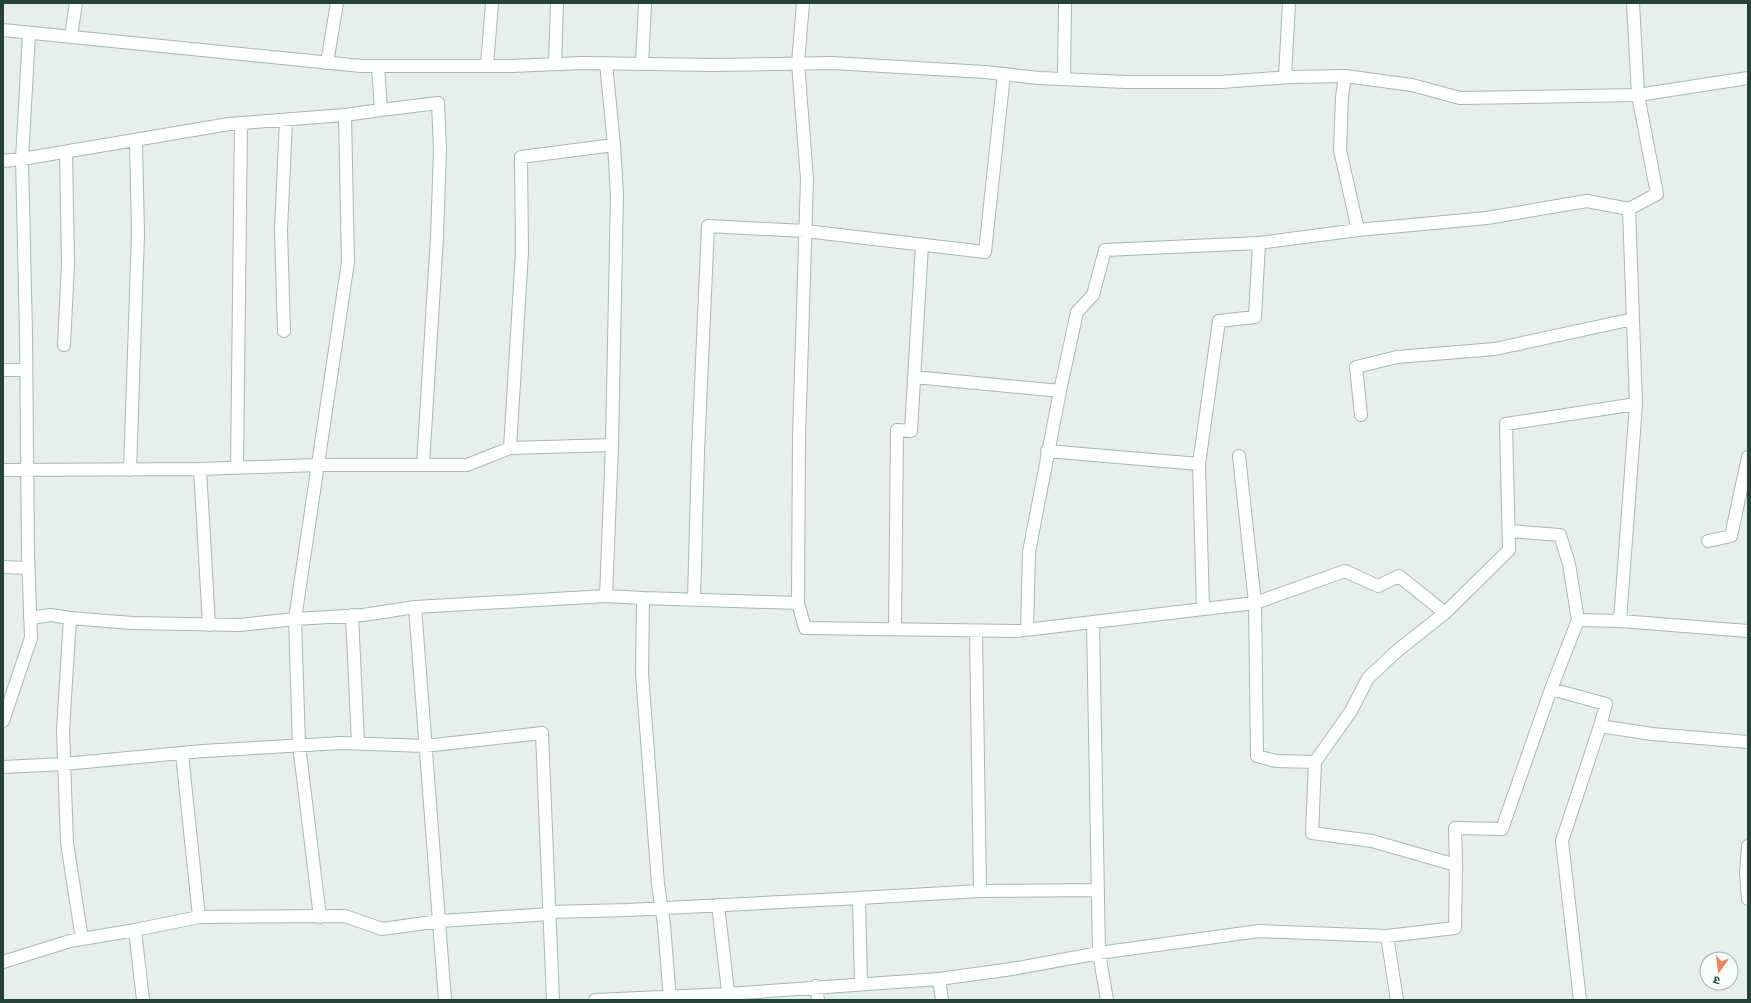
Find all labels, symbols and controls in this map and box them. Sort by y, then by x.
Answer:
north arrow [1699,951,1739,991]
text: उ [1711,973,1721,987]

